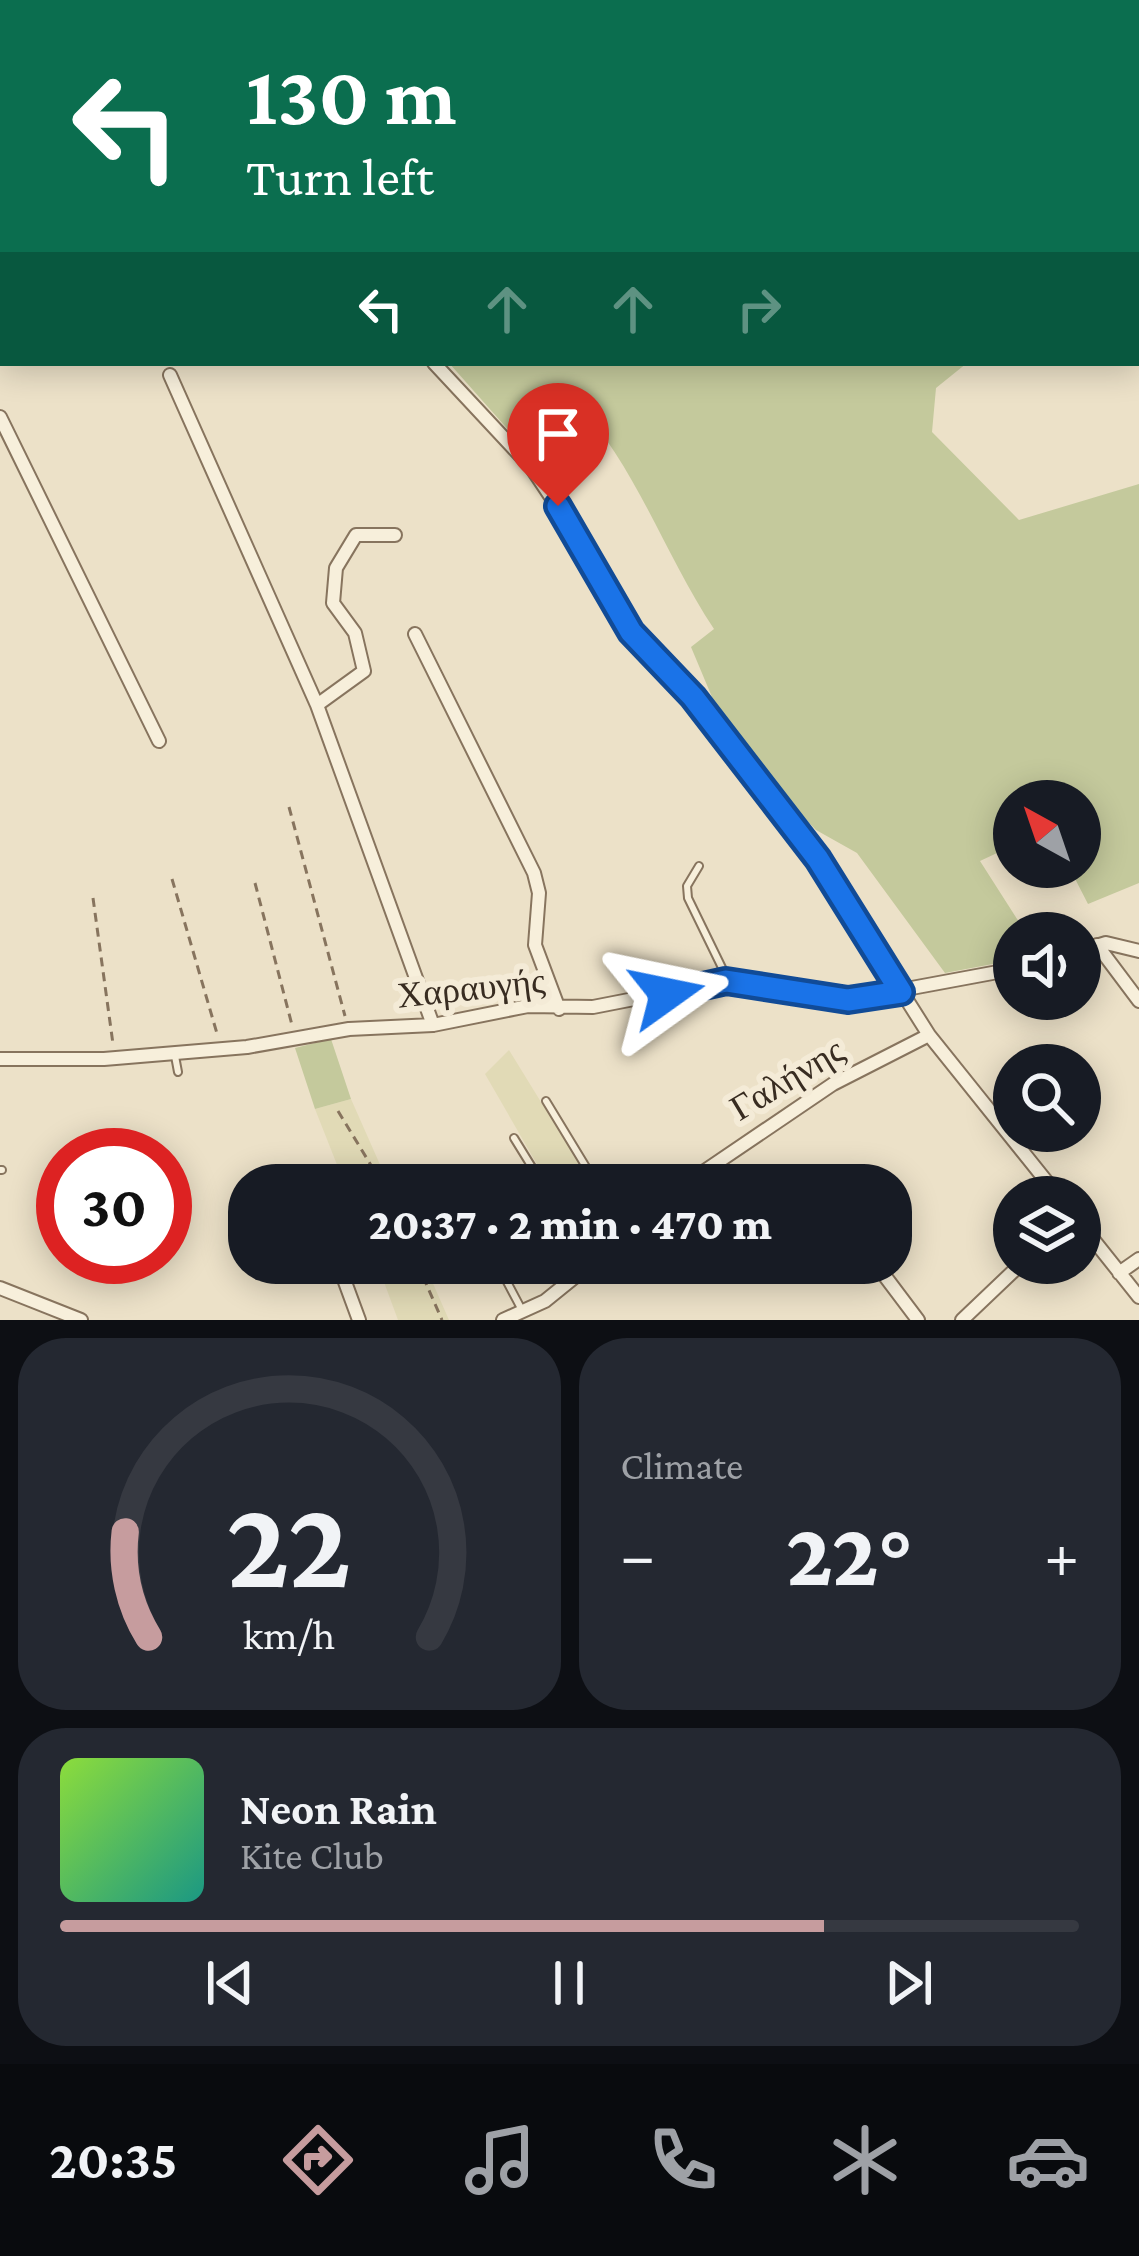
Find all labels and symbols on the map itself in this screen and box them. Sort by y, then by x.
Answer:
pin [507,383,609,506]
north arrow [993,780,1101,888]
position arrow [604,931,730,1057]
street label: Χαραυγής [395,960,547,1016]
street label: Γαλήνης [723,1030,851,1128]
speed limit sign: 30 [36,1128,192,1284]

